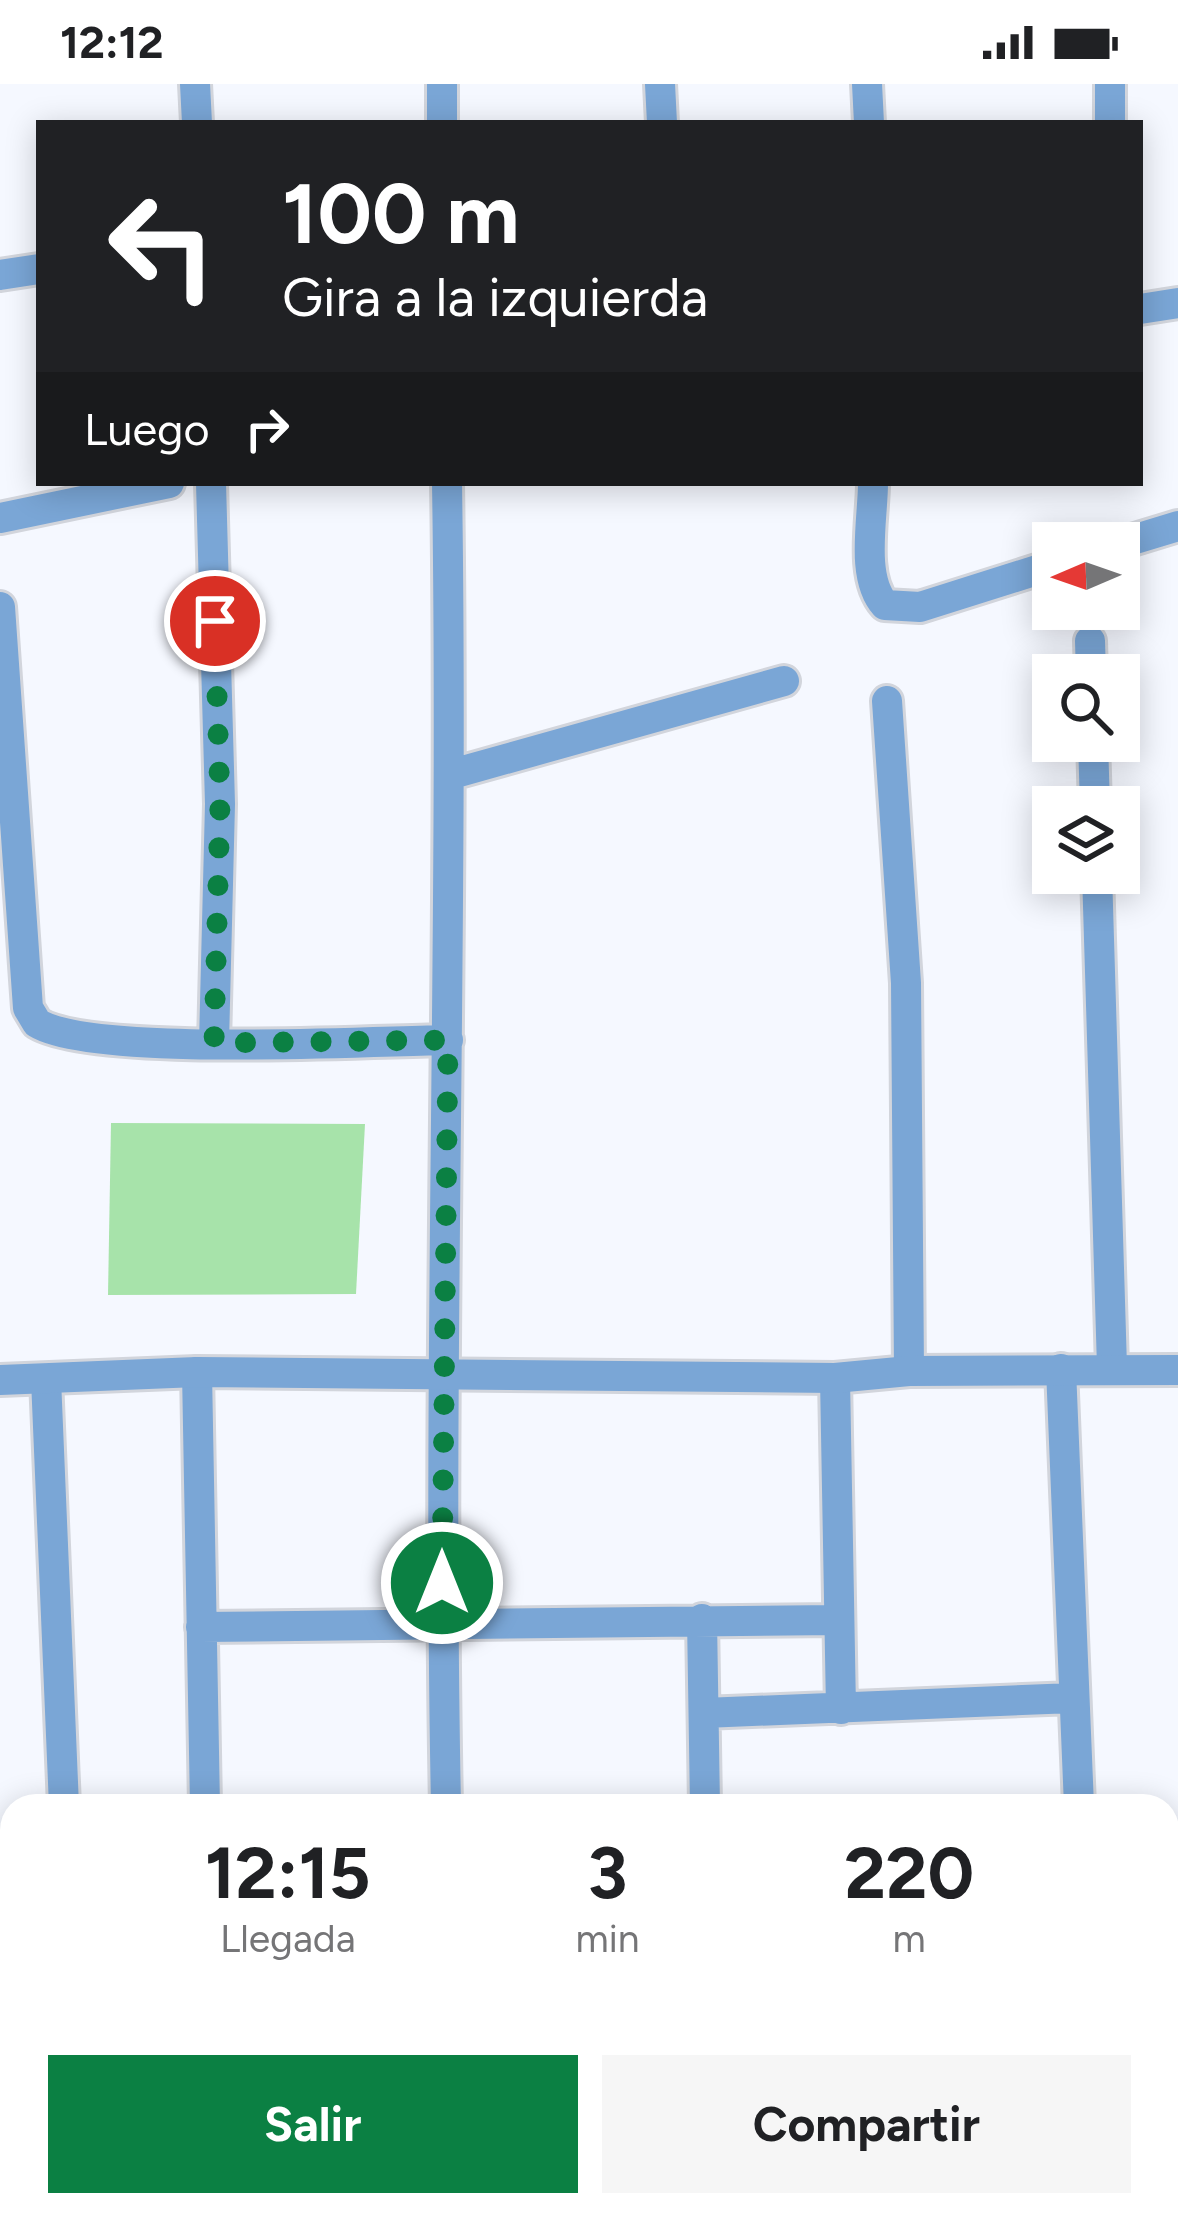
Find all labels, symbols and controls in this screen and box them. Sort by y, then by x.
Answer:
text: 12:12 [60,15,164,69]
text: 100 m [282,163,520,264]
icon: left [84,168,240,324]
text: Gira a la izquierda [282,265,708,330]
icon: right [234,396,300,462]
text: Luego [84,402,210,456]
north arrow [1032,522,1140,630]
map controls [1032,522,1140,894]
pin [164,570,266,672]
icon: arrive [182,588,248,654]
button: search [1032,654,1140,762]
button: layers [1032,786,1140,894]
position arrow [379,1520,505,1646]
text: 12:15 [205,1830,371,1916]
text: 3 [587,1830,627,1916]
text: 220 [844,1830,974,1916]
text: Llegada [220,1915,356,1962]
text: min [575,1915,639,1962]
text: m [893,1915,926,1962]
button: Salir [48,2055,578,2193]
button: Compartir [602,2055,1131,2193]

